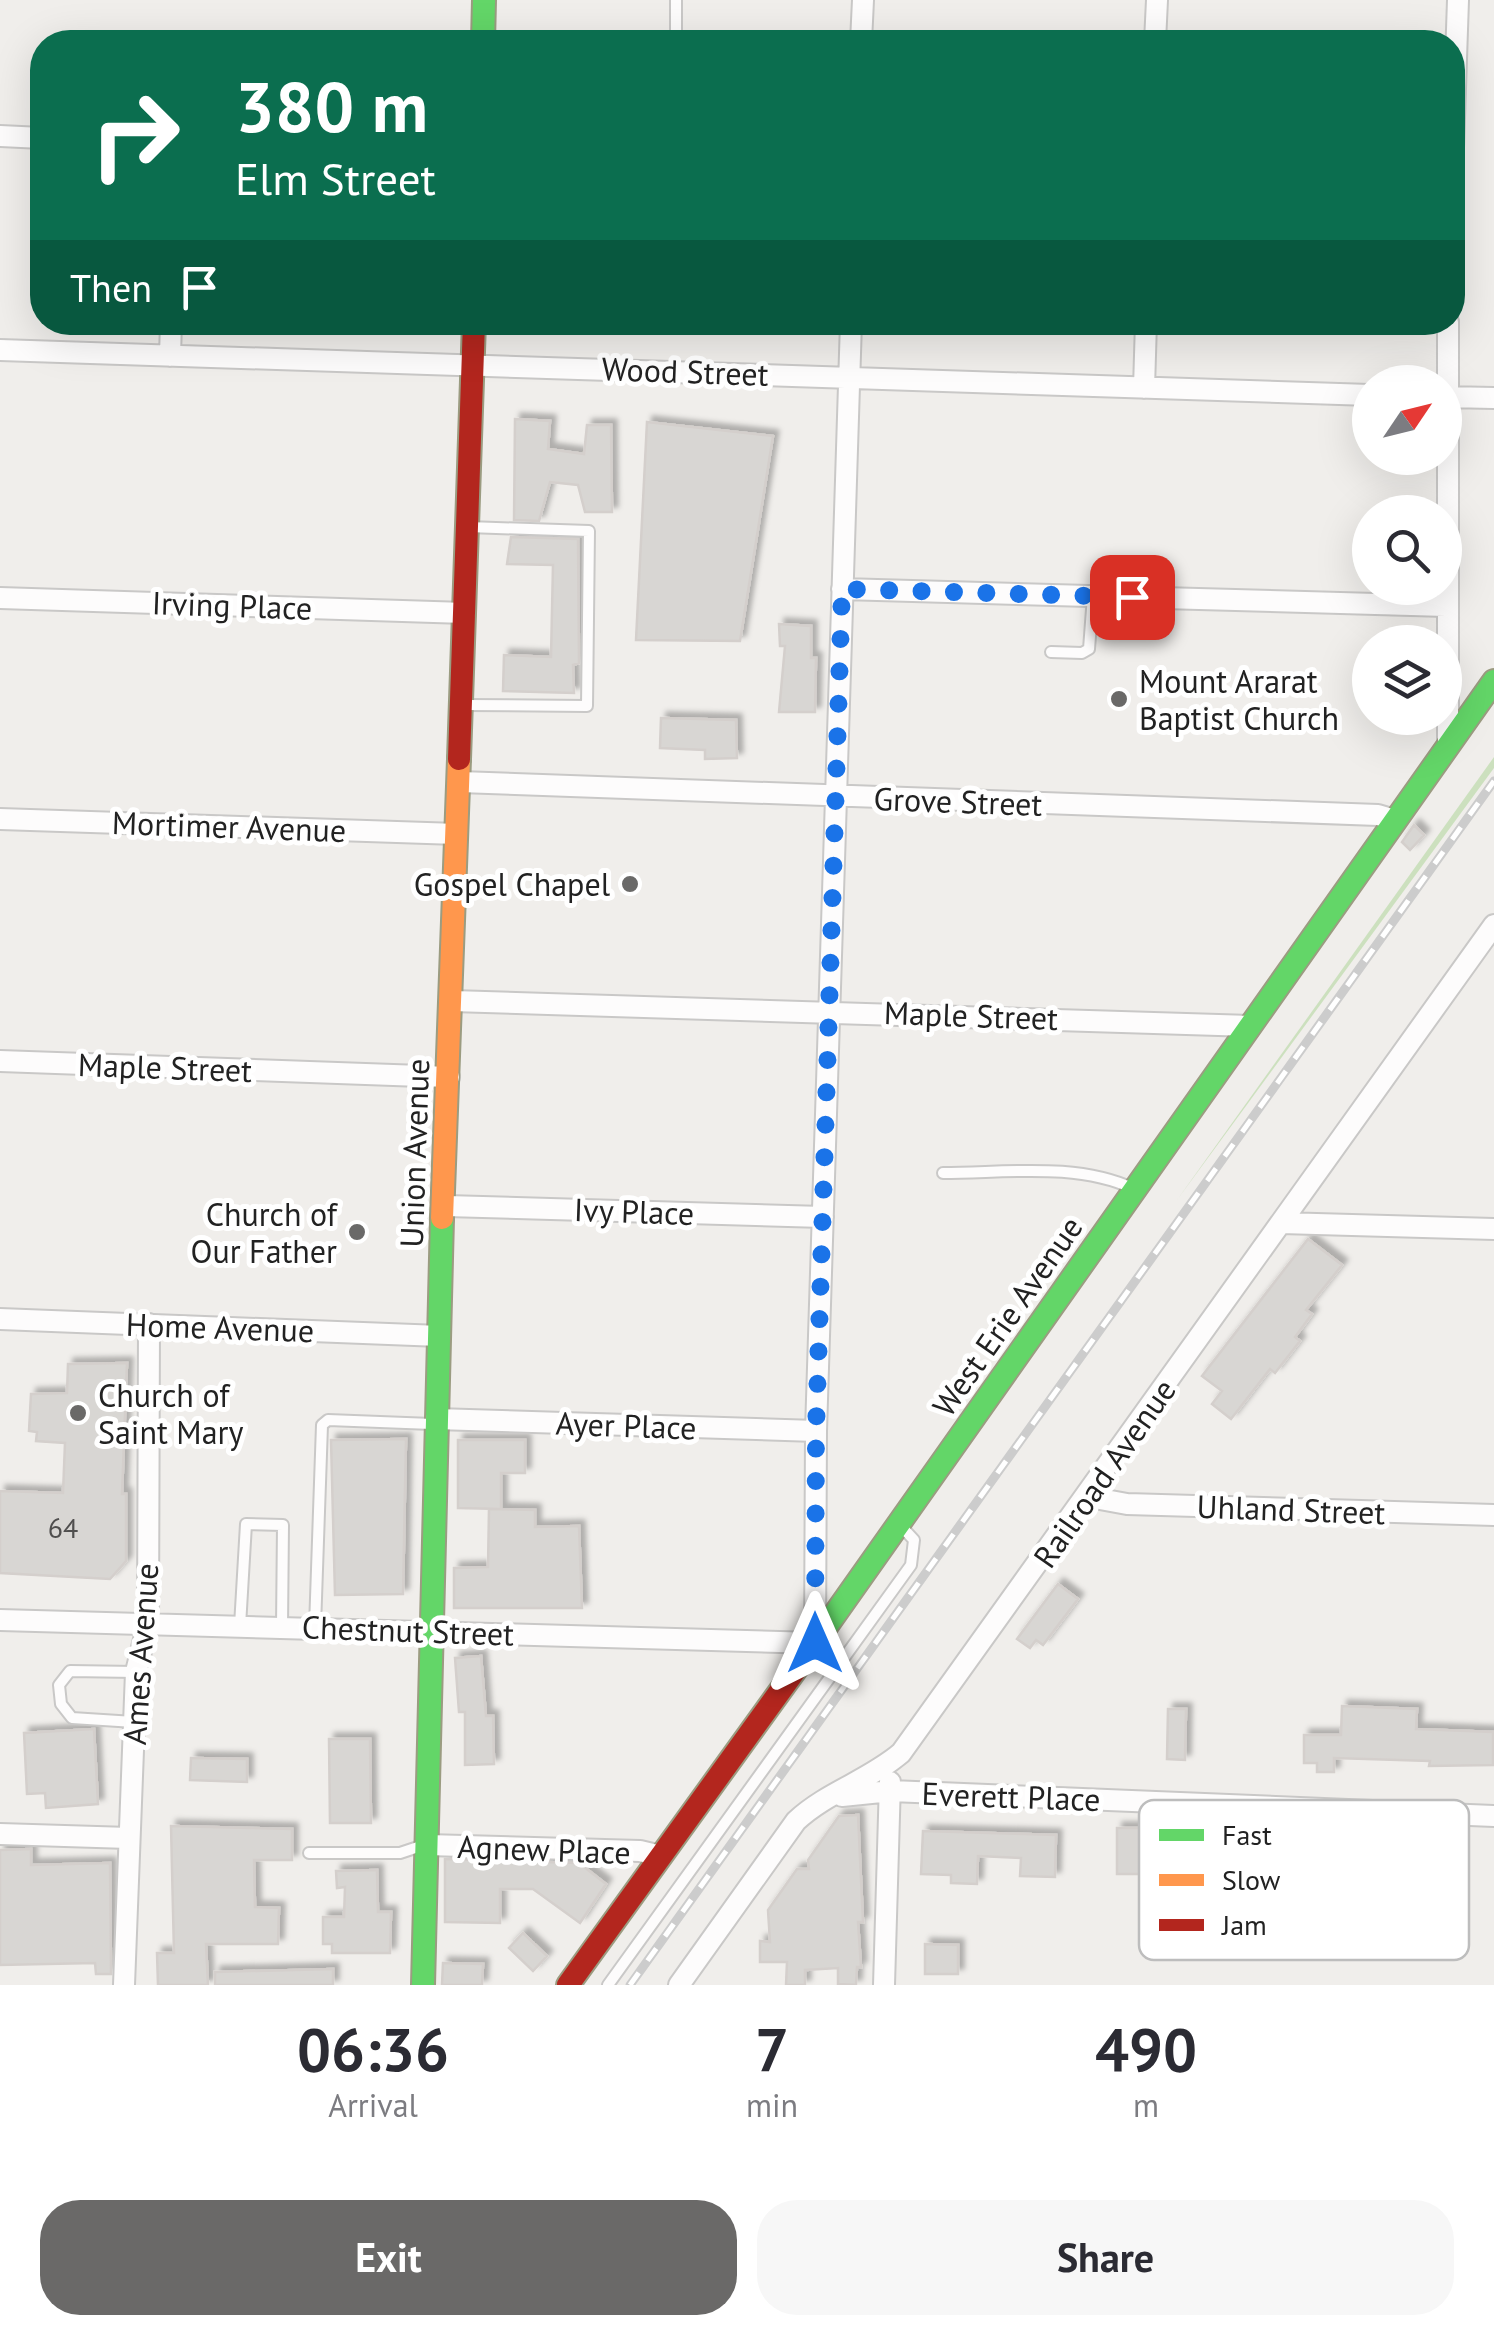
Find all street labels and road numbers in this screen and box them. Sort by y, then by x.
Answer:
street label: Wood Street [601,347,769,395]
street label: Irving Place [151,581,313,629]
street label: Grove Street [873,777,1043,825]
street label: Mortimer Avenue [111,801,347,851]
street label: Maple Street [883,991,1059,1039]
street label: Maple Street [77,1043,253,1091]
street label: Union Avenue [390,1058,438,1248]
street label: Ivy Place [573,1188,695,1234]
street label: West Erie Avenue [923,1208,1091,1424]
street label: Home Avenue [125,1303,315,1351]
street label: Railroad Avenue [1023,1370,1185,1576]
street label: Ayer Place [555,1402,697,1448]
street label: Uhland Street [1196,1485,1386,1533]
street label: Ames Avenue [113,1562,167,1746]
street label: Chestnut Street [301,1605,515,1655]
street label: Everett Place [921,1772,1101,1820]
street label: Agnew Place [457,1825,631,1873]

